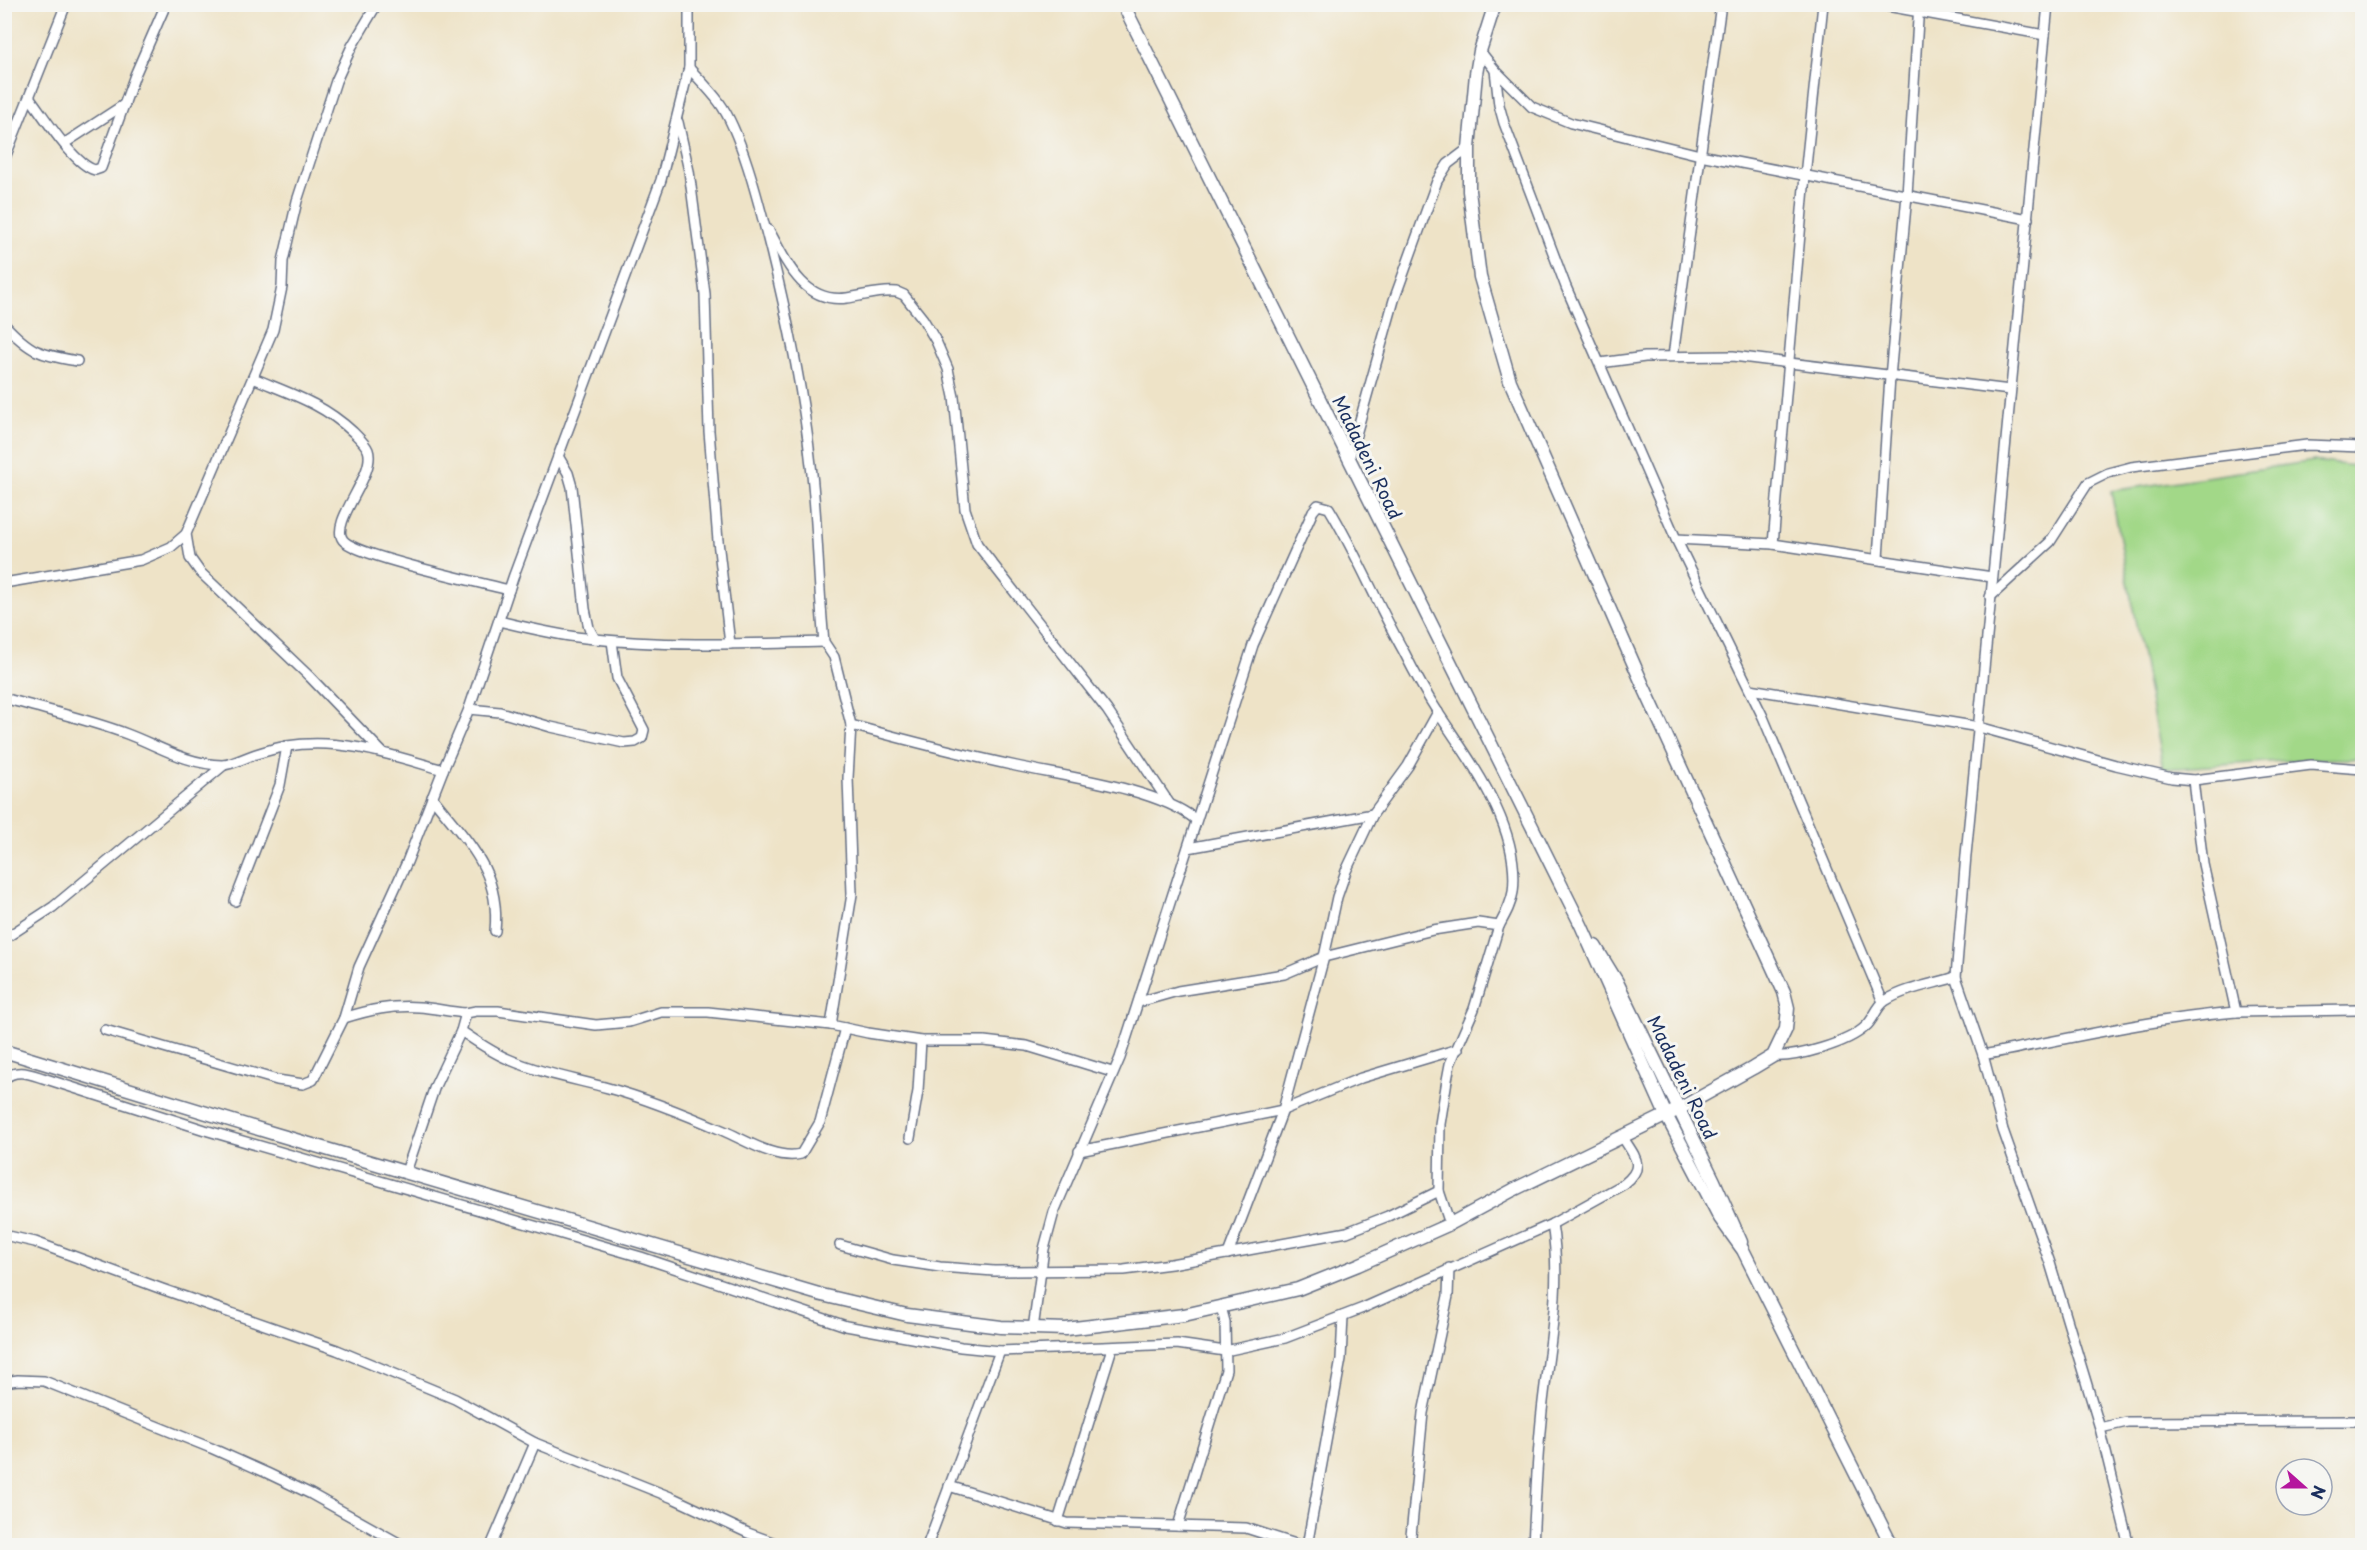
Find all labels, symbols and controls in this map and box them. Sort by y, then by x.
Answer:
street label: Madadeni Road [1326,390,1410,524]
street label: Madadeni Road [1641,1010,1725,1144]
north arrow [2274,1457,2334,1517]
text: N [2305,1483,2332,1503]

